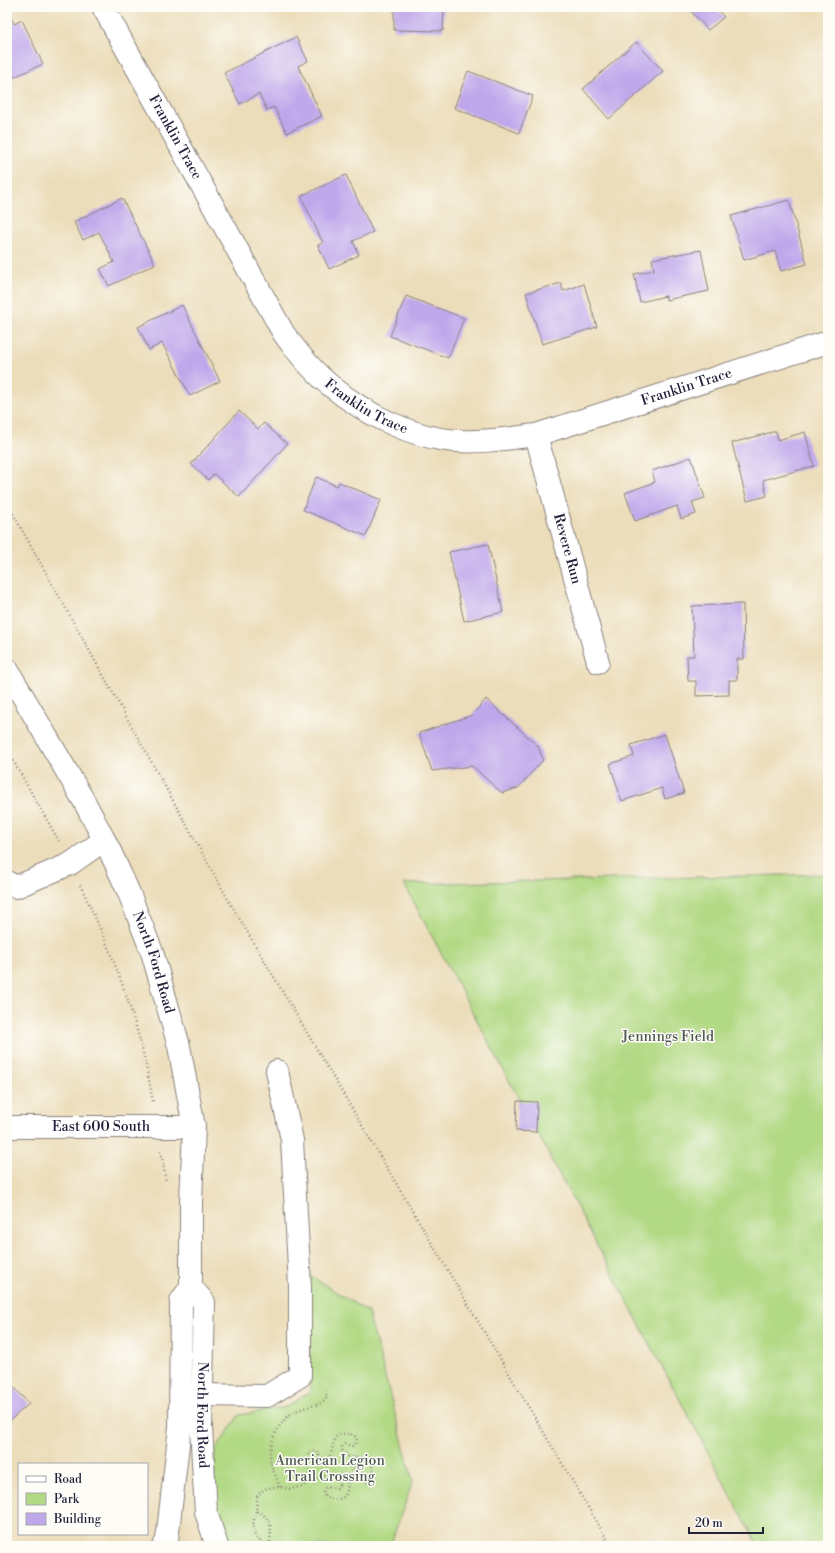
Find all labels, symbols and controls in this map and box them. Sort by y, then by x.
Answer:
street label: Franklin Trace [144,92,206,183]
street label: Franklin Trace [639,364,734,410]
street label: Franklin Trace [321,375,410,438]
street label: Revere Run [549,512,585,587]
street label: North Ford Road [128,909,178,1016]
park label: Jennings Field [621,1028,714,1046]
street label: East 600 South [52,1118,151,1136]
street label: North Ford Road [192,1362,212,1469]
park label: American Legion Trail Crossing [274,1452,385,1486]
legend [18,1463,148,1535]
text: Road [54,1472,82,1487]
text: Park [54,1492,80,1507]
scale bar [689,1509,763,1535]
text: Building [53,1512,102,1527]
text: 20 m [695,1516,723,1531]

